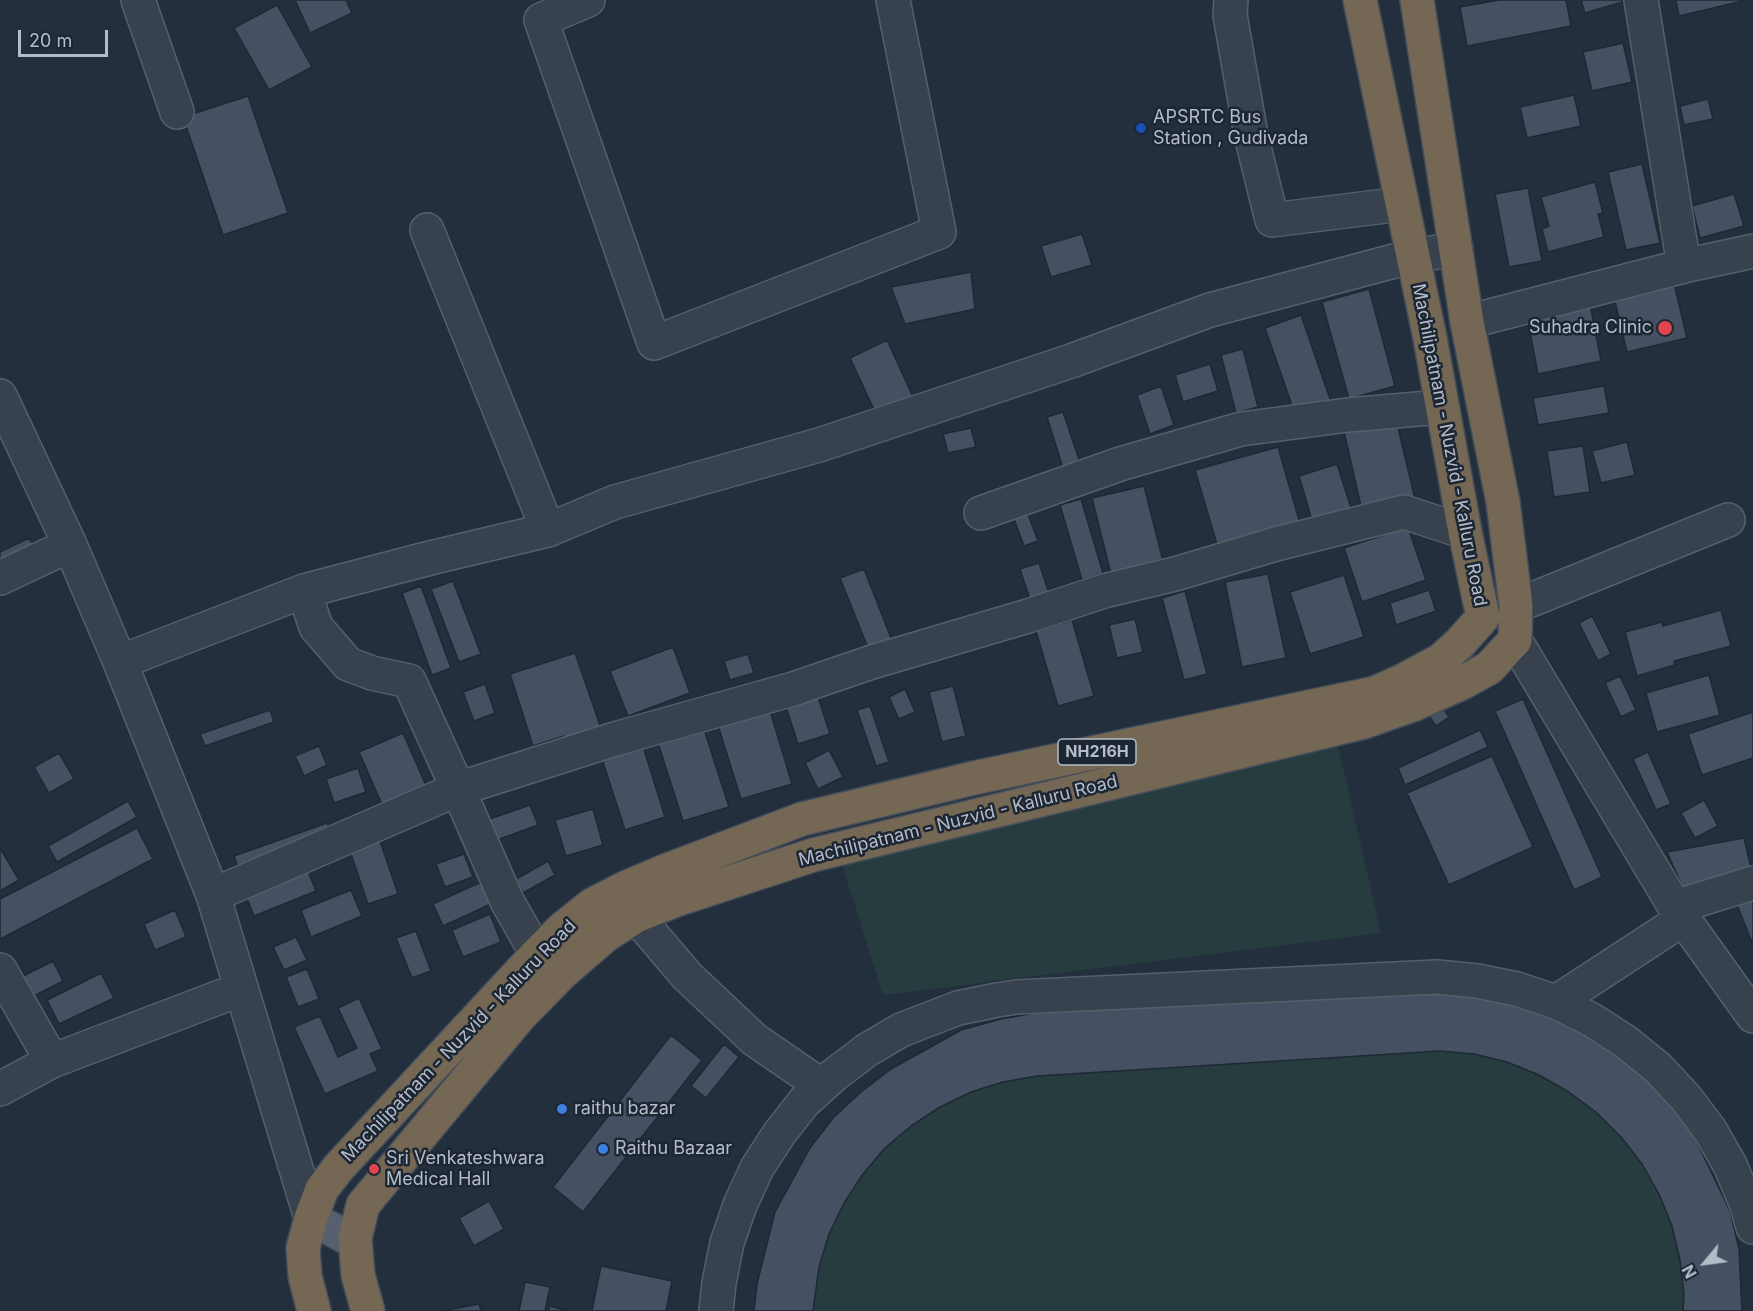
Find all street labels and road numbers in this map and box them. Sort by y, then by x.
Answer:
street label: Machilipatnam - Nuzvid - Kalluru Road [1407,282,1491,608]
road number: NH216H [1058,739,1136,765]
street label: Machilipatnam - Nuzvid - Kalluru Road [796,771,1120,871]
street label: Machilipatnam - Nuzvid - Kalluru Road [337,916,581,1166]

